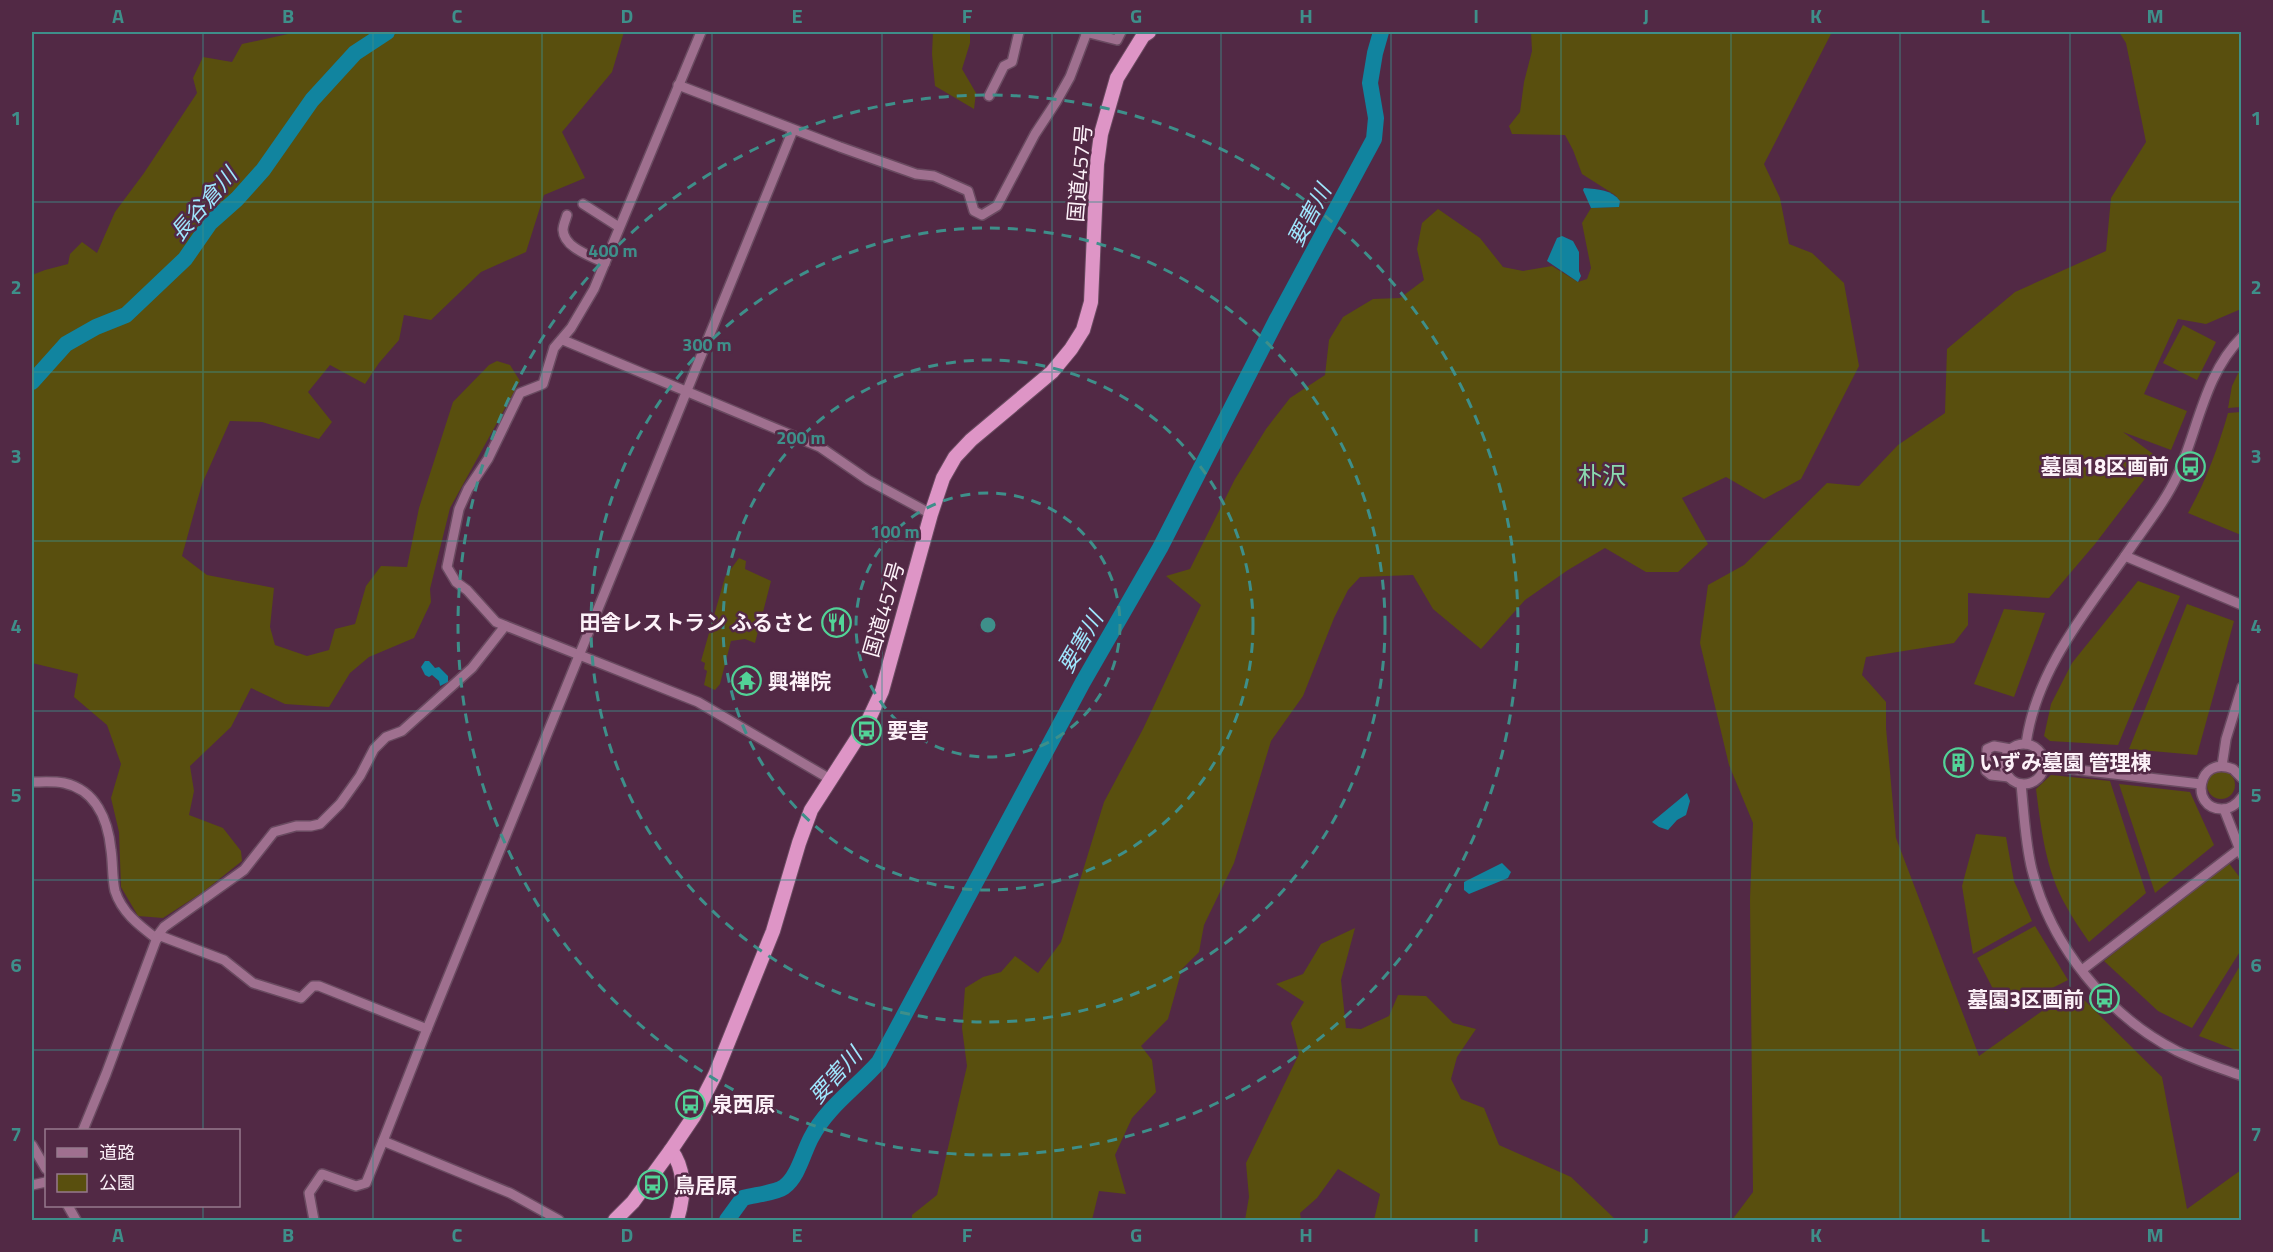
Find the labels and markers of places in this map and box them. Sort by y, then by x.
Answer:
place label: 墓園18区画前 [2040,450,2169,482]
bus stop icon: 墓園18区画前 [2174,450,2206,482]
place label: 田舎レストラン ふるさと [579,606,815,638]
restaurant icon: 田舎レストラン ふるさと [820,606,852,638]
centre of rings [978,615,998,635]
temple icon: 興禅院 [731,665,763,697]
place label: 興禅院 [768,665,831,697]
bus stop icon: 要害 [850,714,882,746]
place label: 要害 [887,714,929,746]
building icon: いずみ墓園 管理棟 [1942,746,1974,778]
place label: いずみ墓園 管理棟 [1979,746,2152,778]
place label: 墓園3区画前 [1967,983,2084,1015]
bus stop icon: 墓園3区画前 [2089,983,2121,1015]
bus stop icon: 泉西原 [675,1088,707,1120]
place label: 泉西原 [712,1088,775,1120]
bus stop icon: 鳥居原 [637,1169,669,1201]
place label: 鳥居原 [674,1169,737,1201]

